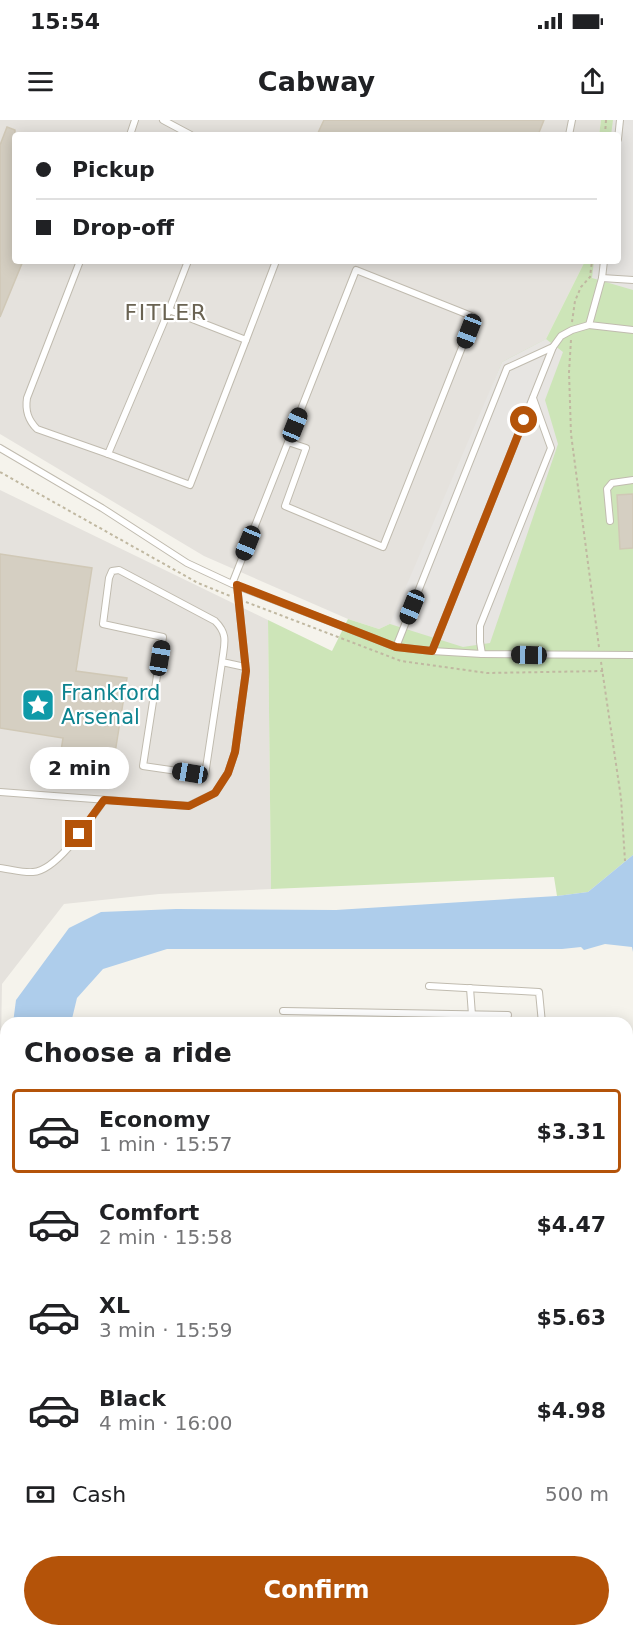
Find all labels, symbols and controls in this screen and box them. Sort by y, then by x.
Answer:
text: 15:54 [30,9,100,34]
icon: menu [24,65,57,98]
icon: share [576,65,609,98]
text: Cabway [258,66,375,97]
text: Pickup [72,157,155,182]
text: Drop-off [72,215,174,240]
district label: FITLER [124,300,208,325]
car [454,311,484,351]
car [280,405,310,445]
route start [510,406,537,433]
car [233,523,263,563]
car [397,587,427,627]
car [148,639,172,677]
car [511,646,547,664]
place label: Frankford Arsenal [61,681,160,729]
place icon: Frankford Arsenal [20,687,56,723]
callout: 2 min [29,747,128,789]
text: 2 min [48,756,111,780]
car [171,761,209,785]
route end [65,820,92,847]
text: Choose a ride [24,1037,232,1068]
icon: car [27,1104,81,1158]
text: Economy [99,1107,210,1132]
text: $3.31 [536,1119,606,1144]
text: 1 min · 15:57 [99,1132,233,1156]
icon: car [27,1197,81,1251]
text: Comfort [99,1200,199,1225]
text: $4.47 [536,1212,606,1237]
text: 2 min · 15:58 [99,1225,233,1249]
icon: car [27,1290,81,1344]
text: XL [99,1293,130,1318]
text: $5.63 [536,1305,606,1330]
text: 3 min · 15:59 [99,1318,233,1342]
icon: car [27,1383,81,1437]
text: Black [99,1386,166,1411]
text: $4.98 [536,1398,606,1423]
text: 4 min · 16:00 [99,1411,233,1435]
icon: cash [24,1478,57,1511]
text: Cash [72,1482,126,1507]
text: 500 m [545,1482,609,1506]
button: Confirm [24,1556,609,1625]

